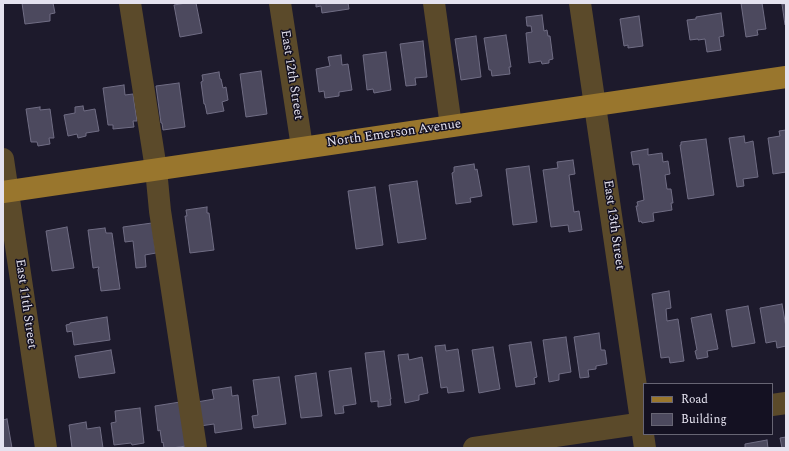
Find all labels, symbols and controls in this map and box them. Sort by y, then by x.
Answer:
street label: East 12th Street [276,29,306,121]
street label: North Emerson Avenue [326,117,462,151]
street label: East 13th Street [599,179,627,271]
street label: East 11th Street [11,258,39,350]
legend [643,383,773,435]
text: Road [681,390,708,409]
text: Building [681,410,727,429]

